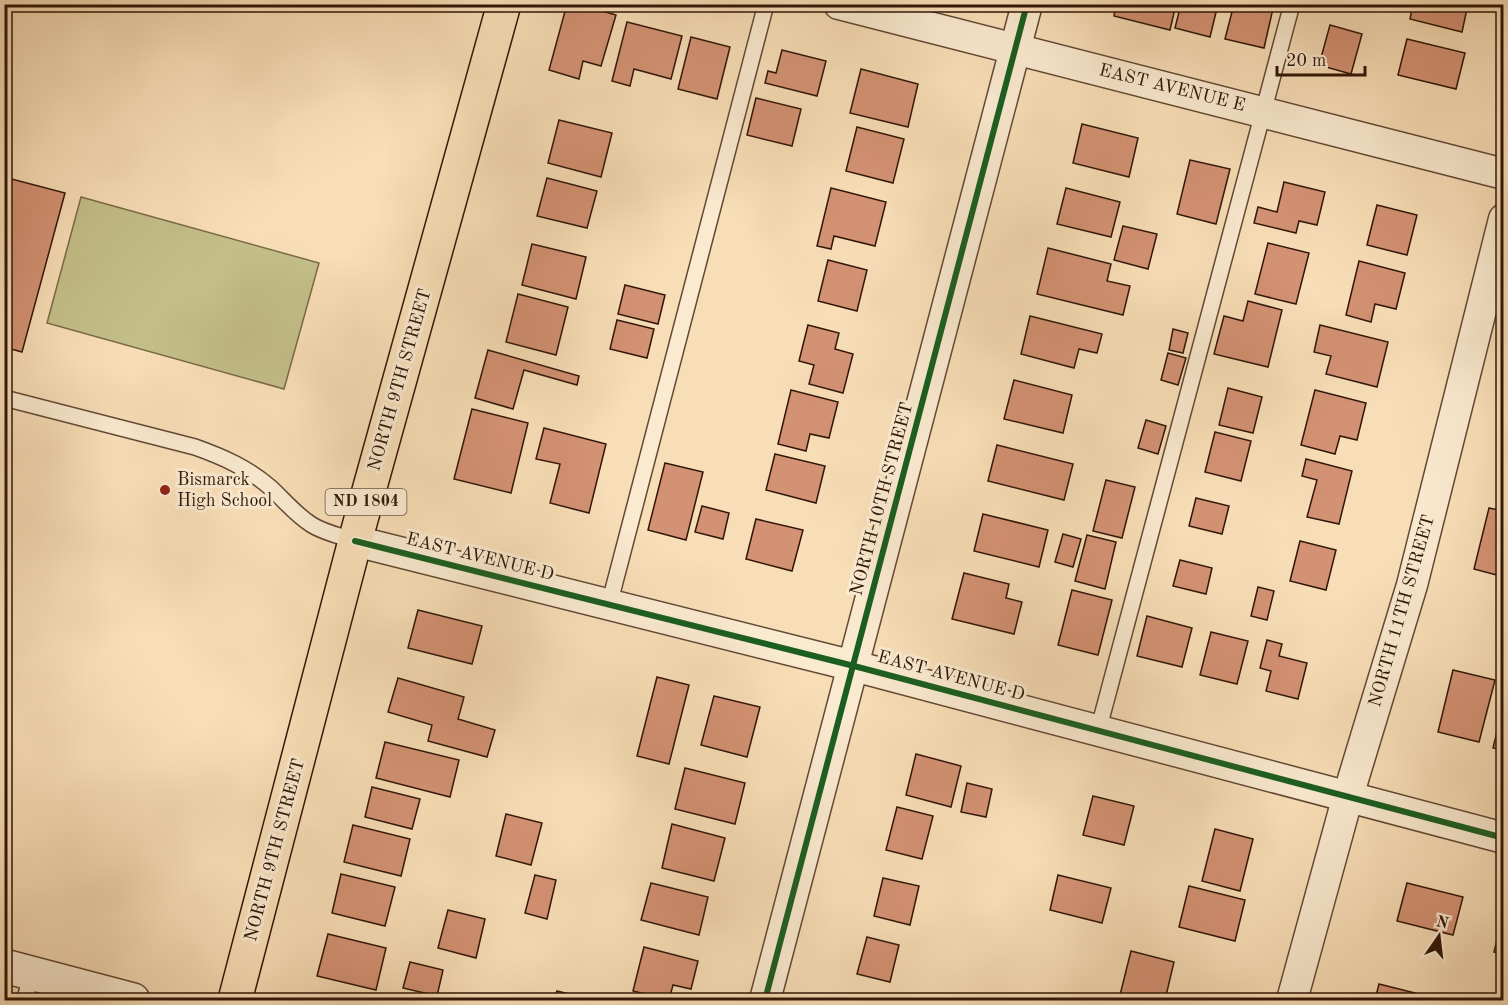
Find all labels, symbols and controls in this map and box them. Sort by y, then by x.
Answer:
scale bar [1277,39,1366,77]
text: 20 m [1286,52,1326,70]
street label: EAST AVENUE E [1097,61,1247,115]
street label: NORTH 9TH STREET [365,287,435,473]
street label: NORTH 10TH STREET [848,401,916,597]
place label: Bismarck High School [177,471,272,510]
marker: Bismarck High School [158,483,172,497]
road number: ND 1804 [326,489,406,515]
street label: NORTH 11TH STREET [1366,513,1438,709]
street label: EAST AVENUE D [404,530,556,584]
street label: EAST AVENUE D [875,648,1027,704]
street label: NORTH 9TH STREET [242,757,308,943]
north arrow [1409,906,1469,966]
text: N [1434,914,1451,933]

